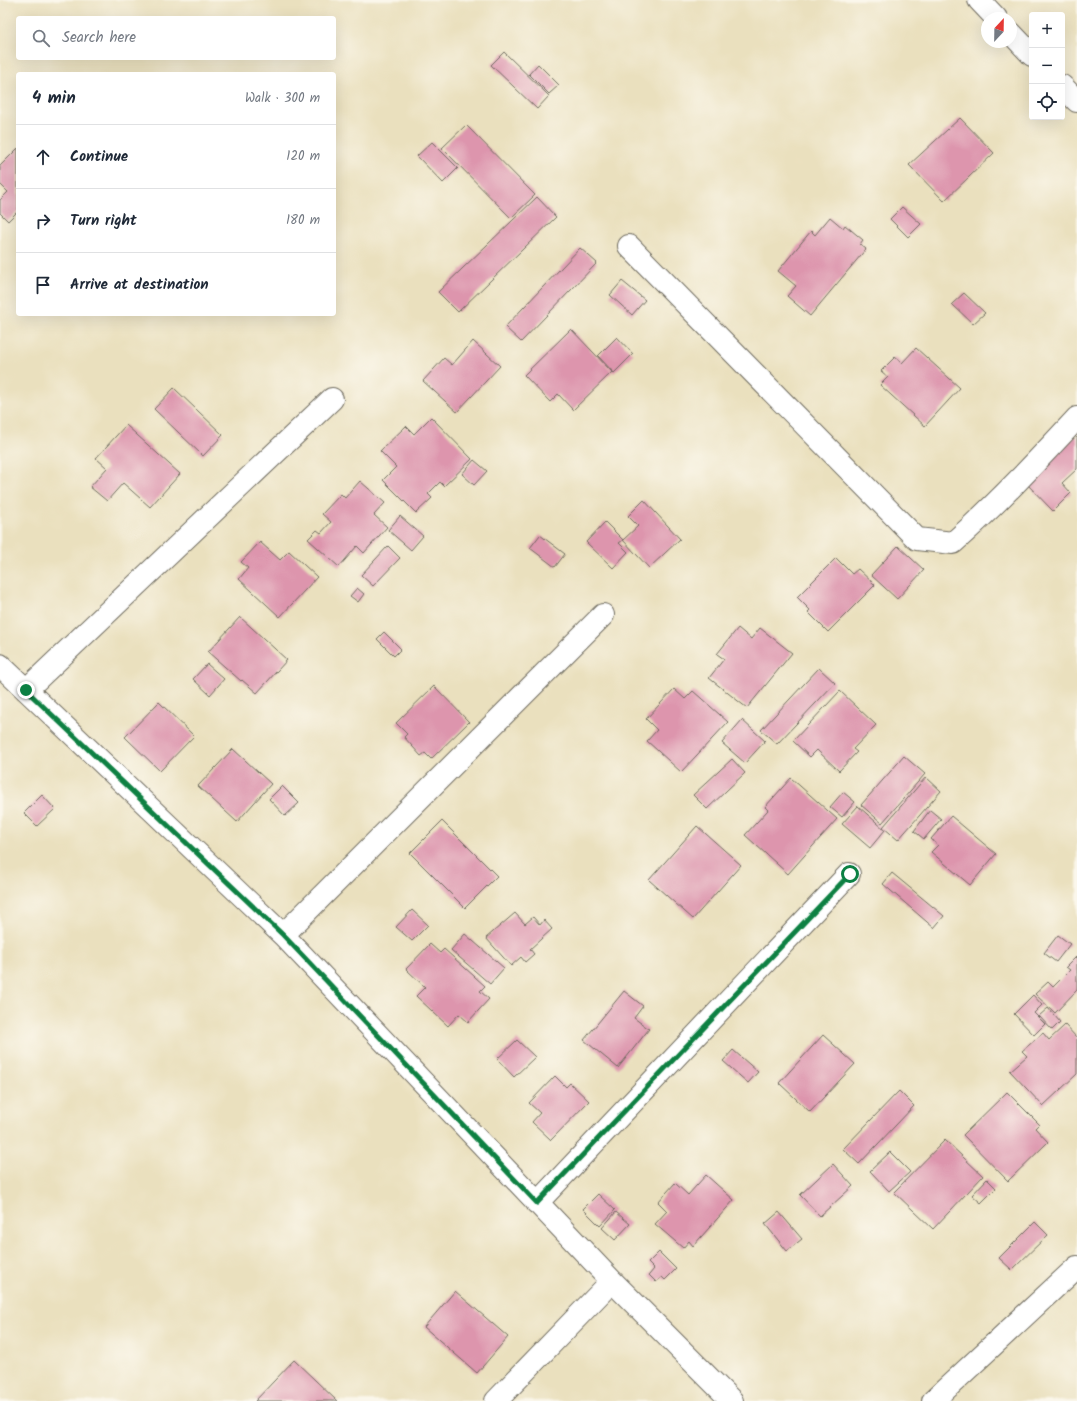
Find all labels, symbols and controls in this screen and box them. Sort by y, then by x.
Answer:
north arrow [981,12,1017,48]
map controls [1029,12,1065,120]
button: + [1029,12,1065,48]
search box [16,16,336,60]
text: Search here [62,26,136,50]
icon: search [30,27,52,49]
button: − [1029,48,1065,84]
button: locate [1029,84,1065,120]
text: 4 min [32,85,76,112]
text: Walk · 300 m [245,88,320,109]
text: Continue [70,145,128,169]
icon: ahead [32,146,54,168]
text: 120 m [286,146,320,167]
text: Turn right [70,209,137,233]
icon: right [32,210,54,232]
text: 180 m [286,210,320,231]
text: Arrive at destination [70,273,209,297]
icon: arrive [32,274,54,296]
route end [17,681,35,699]
route start [841,865,859,883]

